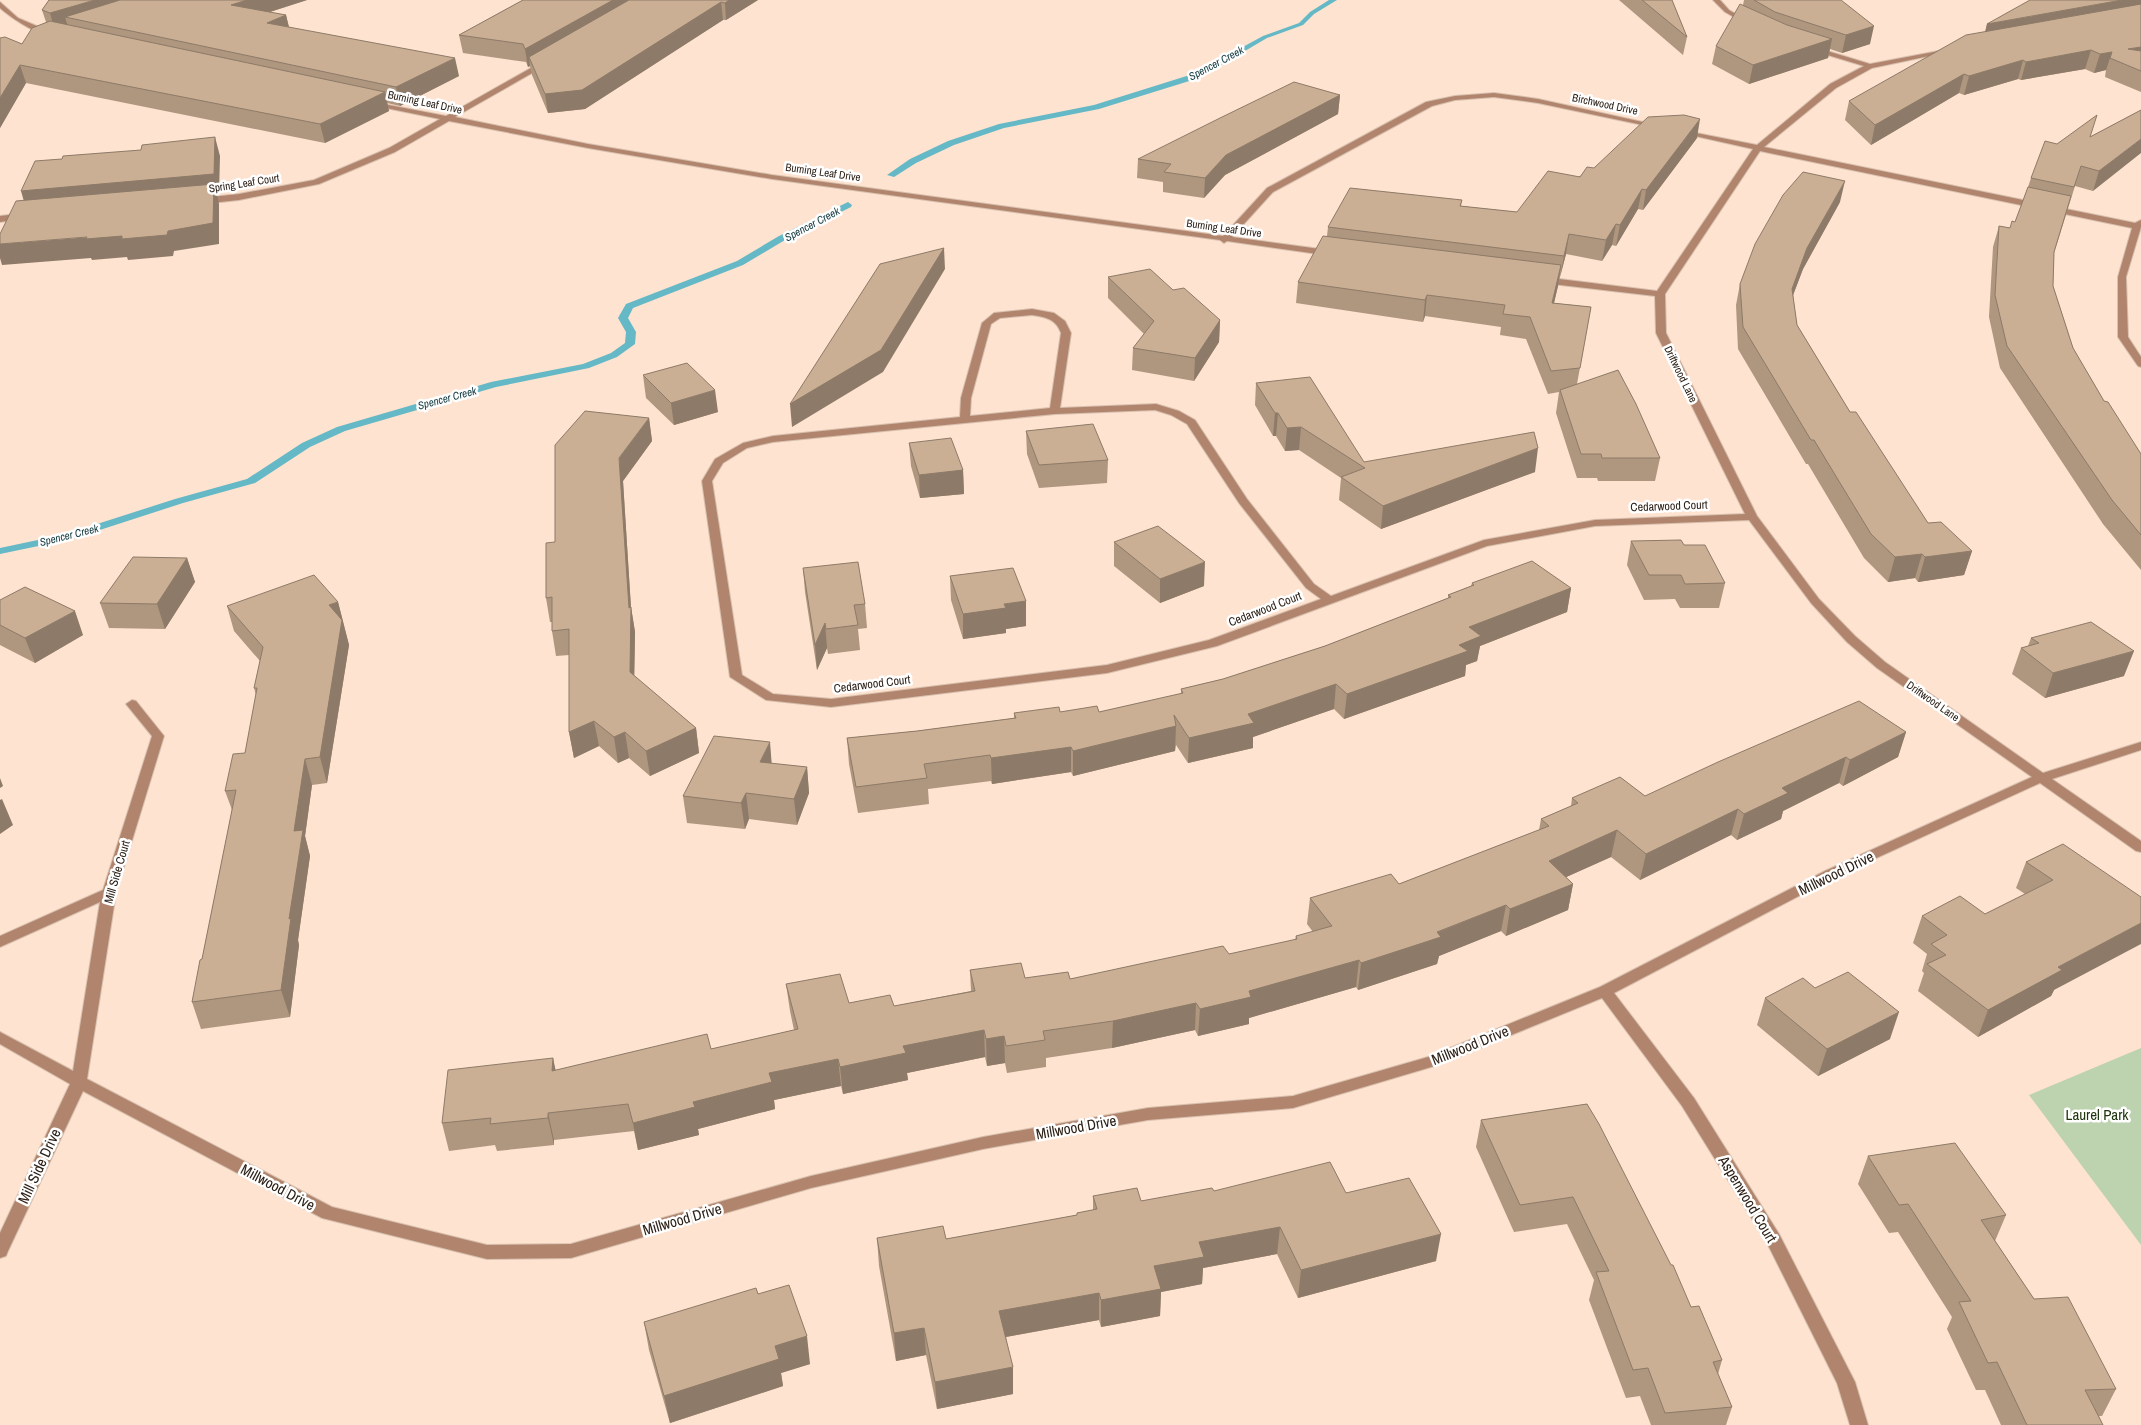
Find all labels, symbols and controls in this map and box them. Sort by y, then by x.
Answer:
water label: Spencer Creek [1186,42,1246,83]
street label: Burning Leaf Drive [387,87,463,117]
street label: Birchwood Drive [1571,90,1639,118]
street label: Burning Leaf Drive [785,160,861,184]
street label: Spring Leaf Court [208,170,281,195]
water label: Spencer Creek [782,203,842,244]
street label: Burning Leaf Drive [1186,216,1262,240]
street label: Driftwood Lane [1661,343,1701,405]
water label: Spencer Creek [416,383,478,413]
street label: Cedarwood Court [1630,497,1708,515]
water label: Spencer Creek [38,521,100,549]
street label: Cedarwood Court [1226,588,1304,630]
street label: Cedarwood Court [833,671,911,697]
street label: Driftwood Lane [1904,678,1962,724]
street label: Mill Side Court [100,838,134,905]
street label: Millwood Drive [1795,846,1877,900]
street label: Millwood Drive [1428,1020,1512,1070]
park label: Laurel Park [2066,1104,2129,1125]
street label: Millwood Drive [1034,1110,1118,1144]
street label: Mill Side Drive [12,1125,66,1207]
street label: Aspenwood Court [1713,1151,1782,1247]
street label: Millwood Drive [237,1159,319,1215]
street label: Millwood Drive [640,1198,724,1240]

